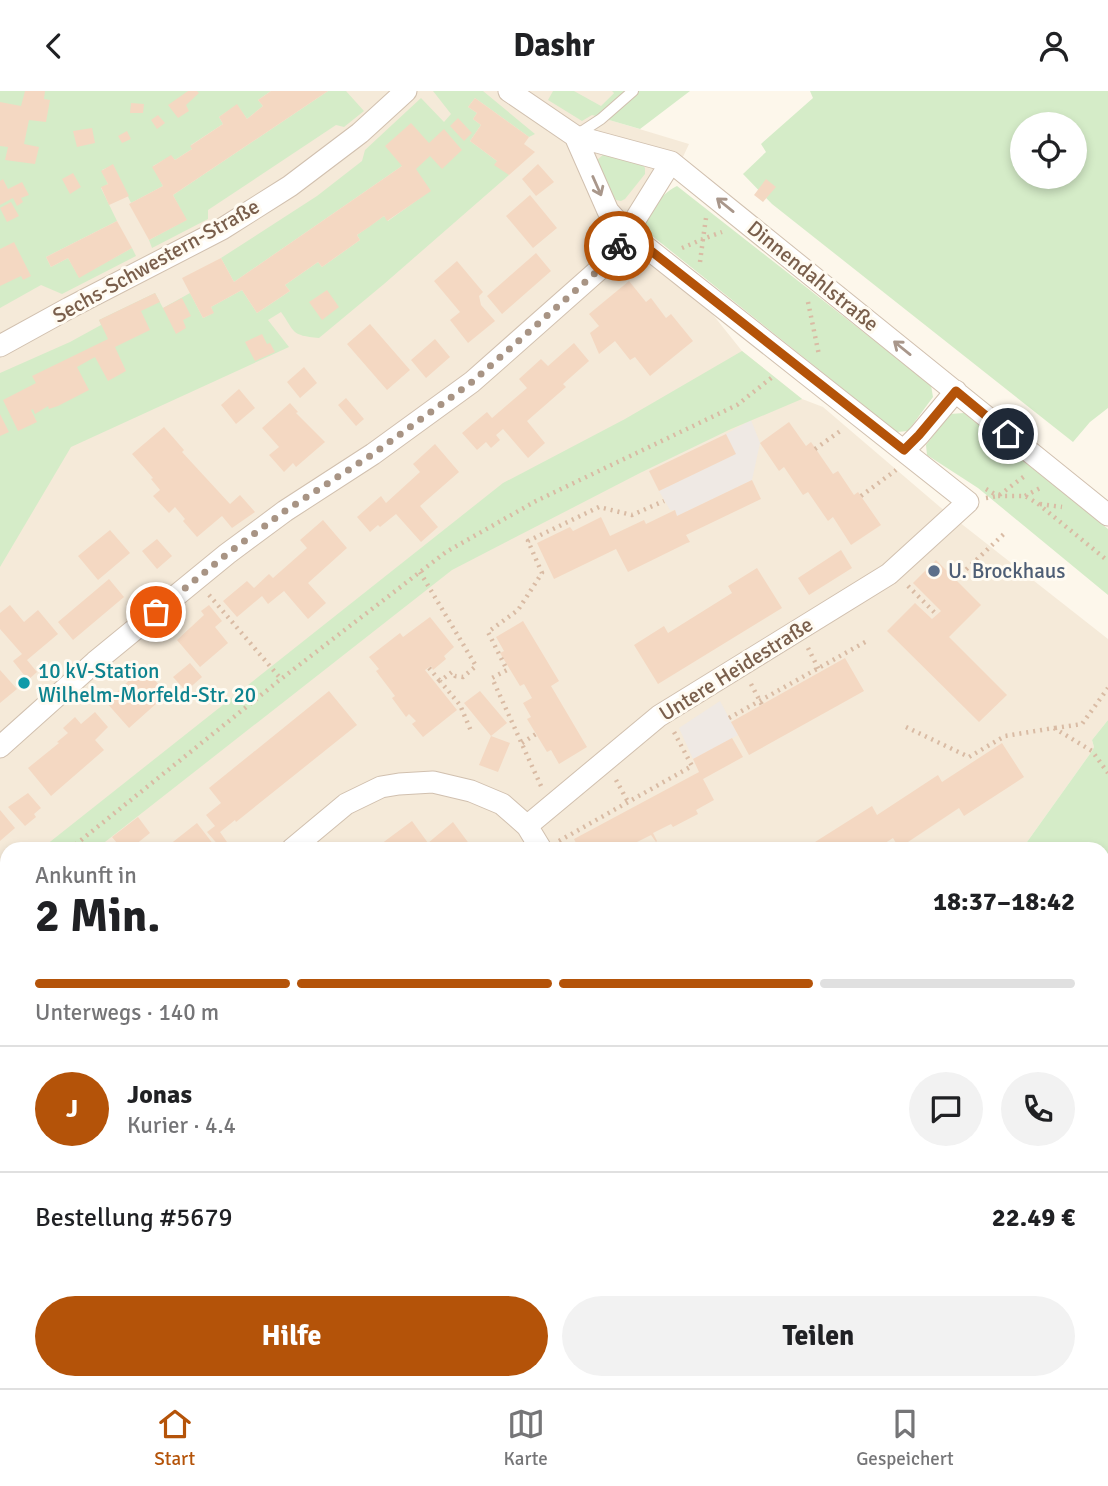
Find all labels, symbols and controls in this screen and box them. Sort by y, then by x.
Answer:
text: Dashr [513,26,595,65]
icon: back [35,27,73,65]
icon: person [1035,27,1073,65]
map controls [1010,112,1087,189]
button: locate [1010,112,1087,189]
one-way arrow [591,175,604,197]
street label: Sechs-Schwestern-Straße [48,193,264,329]
one-way arrow [717,198,735,213]
courier [584,211,654,281]
street label: Dinnendahlstraße [742,215,884,337]
icon: bike [600,227,638,265]
one-way arrow [894,340,912,356]
pin [978,404,1038,464]
icon: home [989,415,1027,453]
place label: U. Brockhaus [948,558,1066,584]
marker: U. Brockhaus [926,563,942,579]
pin [126,582,186,642]
icon: bag [137,593,175,631]
street label: Untere Heidestraße [654,611,818,727]
place label: 10 kV-Station Wilhelm-Morfeld-Str. 20 [38,658,256,708]
marker: 10 kV-Station Wilhelm-Morfeld-Str. 20 [16,675,32,691]
text: Ankunft in [35,861,137,890]
text: 18:37–18:42 [933,886,1075,918]
text: 2 Min. [35,888,160,944]
text: Unterwegs · 140 m [35,998,219,1027]
button: chat [909,1072,983,1146]
button: phone [1001,1072,1075,1146]
text: Jonas [127,1079,192,1111]
text: J [66,1093,78,1125]
text: Kurier · 4.4 [127,1111,236,1140]
text: Bestellung #5679 [35,1202,232,1234]
text: 22.49 € [992,1202,1075,1234]
button: Hilfe [35,1296,548,1376]
button: Teilen [562,1296,1075,1376]
tab: Start [154,1405,195,1471]
tab: Karte [503,1405,548,1471]
tab: Gespeichert [856,1405,954,1471]

